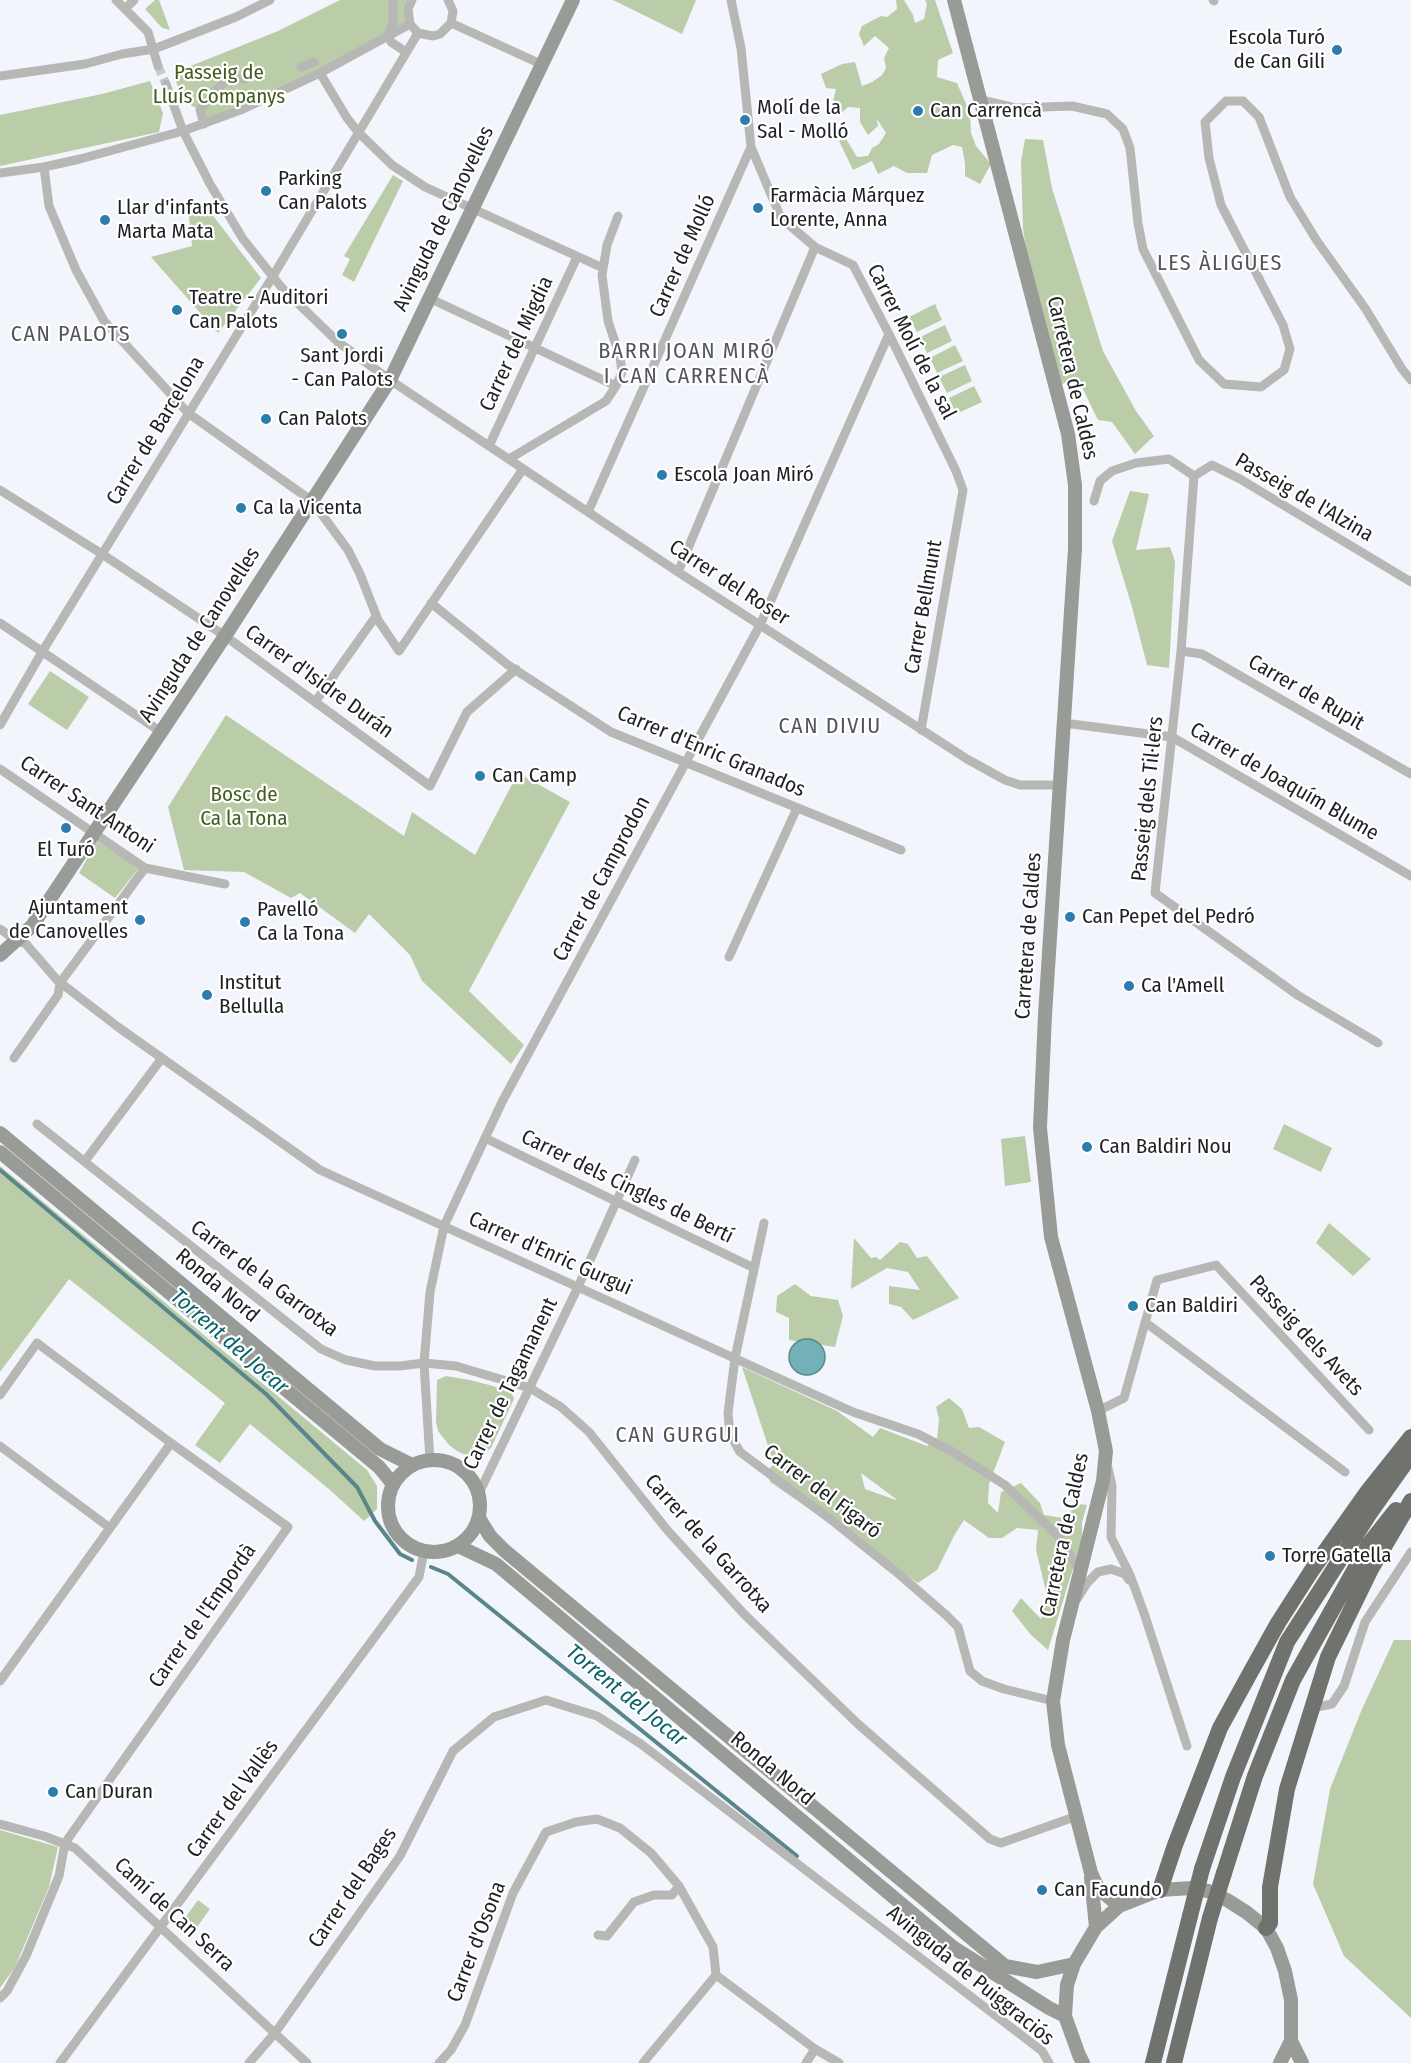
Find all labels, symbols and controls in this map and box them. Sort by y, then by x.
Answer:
place label: Escola Turó de Can Gili [1228,25,1325,75]
marker: Escola Turó de Can Gili [1330,43,1344,57]
park label: Passeig de Lluís Companys [153,60,285,110]
place label: Molí de la Sal - Molló [757,95,849,145]
place label: Can Carrencà [930,98,1042,124]
marker: Can Carrencà [911,104,925,118]
marker: Molí de la Sal - Molló [738,113,752,127]
street label: Avinguda de Canovelles [388,122,500,316]
place label: Parking Can Palots [278,166,367,216]
place label: Farmàcia Márquez Lorente, Anna [770,183,924,233]
marker: Parking Can Palots [259,184,273,198]
street label: Carrer de Molló [645,191,721,321]
place label: Llar d'infants Marta Mata [117,195,229,245]
marker: Farmàcia Márquez Lorente, Anna [751,201,765,215]
marker: Llar d'infants Marta Mata [98,213,112,227]
district label: LES ÀLIGUES [1157,251,1283,277]
street label: Carrer Molí de la sal [861,260,961,424]
street label: Carrer del Migdia [475,272,559,416]
place label: Teatre - Auditori Can Palots [189,285,328,335]
street label: Carretera de Caldes [1041,294,1103,462]
marker: Teatre - Auditori Can Palots [170,303,184,317]
district label: CAN PALOTS [11,322,131,348]
marker: Sant Jordi - Can Palots [335,327,349,341]
district label: BARRI JOAN MIRÓ I CAN CARRENCÀ [598,339,776,390]
place label: Sant Jordi - Can Palots [291,343,393,393]
street label: Carrer de Barcelona [102,352,210,510]
place label: Can Palots [278,406,367,432]
marker: Can Palots [259,412,273,426]
street label: Passeig de l'Alzina [1230,448,1378,548]
place label: Escola Joan Miró [674,462,814,488]
marker: Escola Joan Miró [655,468,669,482]
place label: Ca la Vicenta [253,495,362,521]
marker: Ca la Vicenta [234,501,248,515]
street label: Carrer del Roser [664,535,794,631]
street label: Carrer Bellmunt [900,538,948,676]
street label: Avinguda de Canovelles [134,543,266,727]
street label: Carrer d'Isidre Durán [240,620,398,744]
street label: Carrer de Rupit [1244,650,1368,736]
street label: Carrer d'Enric Granados [613,701,809,803]
district label: CAN DIVIU [778,714,882,740]
street label: Passeig dels Til·lers [1127,715,1169,883]
street label: Carrer de Joaquím Blume [1185,718,1383,846]
street label: Carrer Sant Antoni [15,751,159,859]
place label: Can Camp [492,763,577,789]
marker: Can Camp [473,769,487,783]
park label: Bosc de Ca la Tona [200,782,288,832]
street label: Carrer de Camprodon [548,792,656,966]
marker: El Turó [59,821,73,835]
place label: El Turó [37,837,95,863]
street label: Carretera de Caldes [1011,852,1047,1020]
place label: Ajuntament de Canovelles [9,895,128,945]
place label: Pavelló Ca la Tona [257,897,344,947]
place label: Can Pepet del Pedró [1082,904,1255,930]
marker: Can Pepet del Pedró [1063,910,1077,924]
marker: Ajuntament de Canovelles [133,913,147,927]
marker: Pavelló Ca la Tona [238,915,252,929]
place label: Institut Bellulla [219,970,284,1020]
place label: Ca l'Amell [1141,973,1224,999]
marker: Ca l'Amell [1122,979,1136,993]
marker: Institut Bellulla [200,988,214,1002]
street label: Carrer dels Cingles de Bertí [517,1125,737,1249]
place label: Can Baldiri Nou [1099,1134,1232,1160]
marker: Can Baldiri Nou [1080,1140,1094,1154]
street label: Carrer d'Enric Gurgui [464,1207,636,1301]
street label: Carrer de la Garrotxa [185,1215,343,1343]
street label: Ronda Nord [170,1244,264,1328]
street label: Passeig dels Avets [1244,1270,1368,1402]
water label: Torrent del Jocar [165,1284,293,1400]
place label: Can Baldiri [1145,1293,1238,1319]
street label: Carrer de Tagamanent [458,1294,564,1474]
marker: Can Baldiri [1126,1299,1140,1313]
district label: CAN GURGUI [616,1423,740,1449]
street label: Carrer del Figaró [758,1440,886,1544]
street label: Carretera de Caldes [1035,1451,1095,1619]
street label: Carrer de la Garrotxa [639,1469,777,1619]
street label: Carrer de l'Empordà [144,1539,262,1693]
place label: Torre Gatella [1282,1543,1392,1569]
marker: Torre Gatella [1263,1549,1277,1563]
water label: Torrent del Jocar [560,1639,692,1753]
street label: Ronda Nord [725,1727,819,1811]
street label: Carrer del Vallès [182,1735,284,1863]
place label: Can Duran [65,1779,153,1805]
marker: Can Duran [46,1785,60,1799]
street label: Carrer del Bages [303,1823,403,1953]
street label: Camí de Can Serra [109,1853,239,1977]
place label: Can Facundo [1054,1877,1162,1903]
street label: Carrer d'Osona [442,1878,512,2006]
marker: Can Facundo [1035,1883,1049,1897]
street label: Avinguda de Puiggraciós [881,1901,1059,2051]

